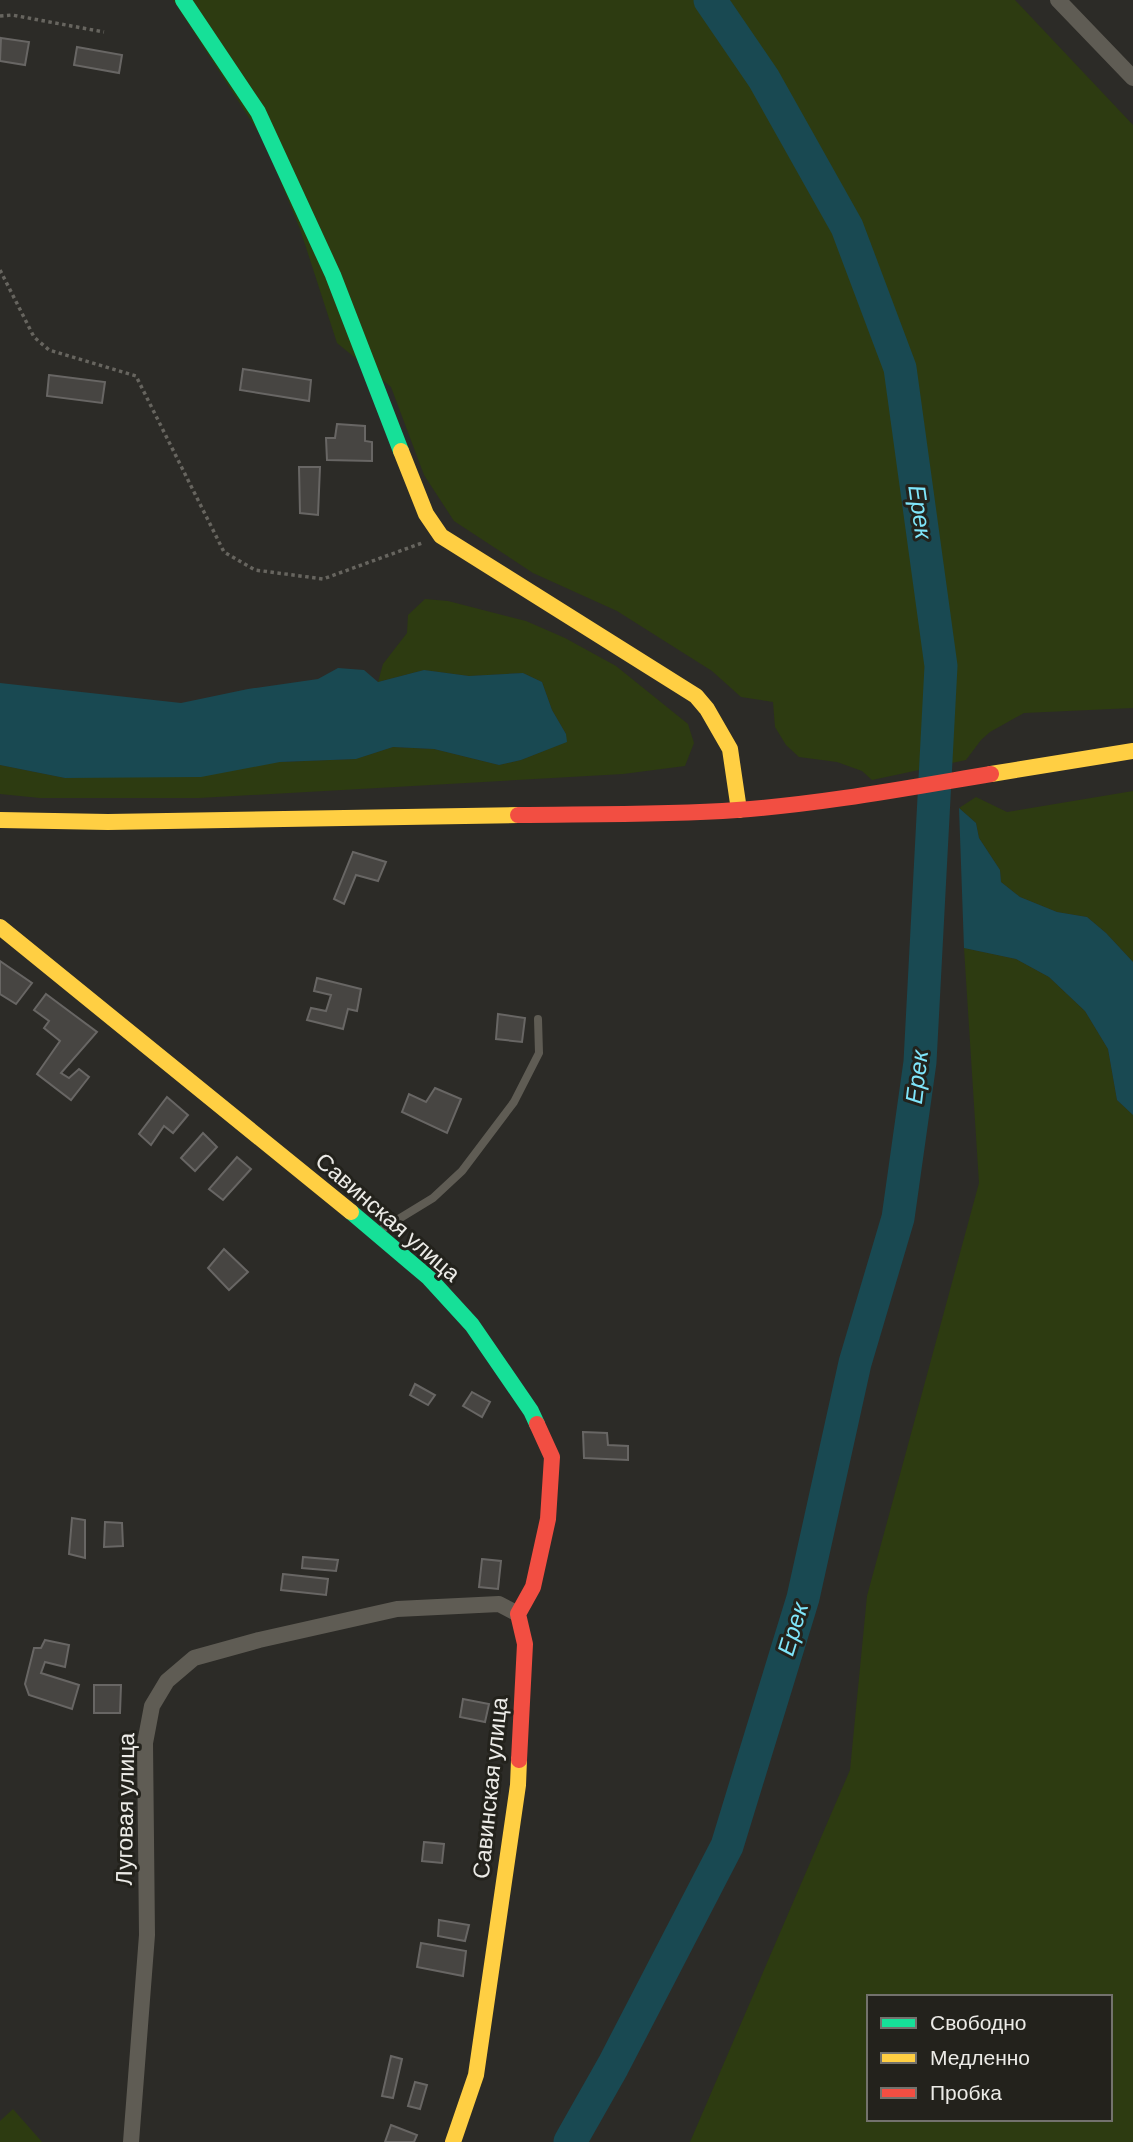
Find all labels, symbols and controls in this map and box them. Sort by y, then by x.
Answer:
water label: Ерек [903,483,940,542]
water label: Ерек [898,1047,933,1105]
street label: Савинская улица [311,1146,467,1287]
water label: Ерек [770,1597,814,1659]
street label: Савинская улица [466,1695,512,1880]
street label: Луговая улица [109,1732,139,1885]
legend [867,1995,1112,2121]
text: Свободно [930,2009,1027,2034]
text: Медленно [930,2044,1030,2069]
text: Пробка [930,2079,1002,2104]

